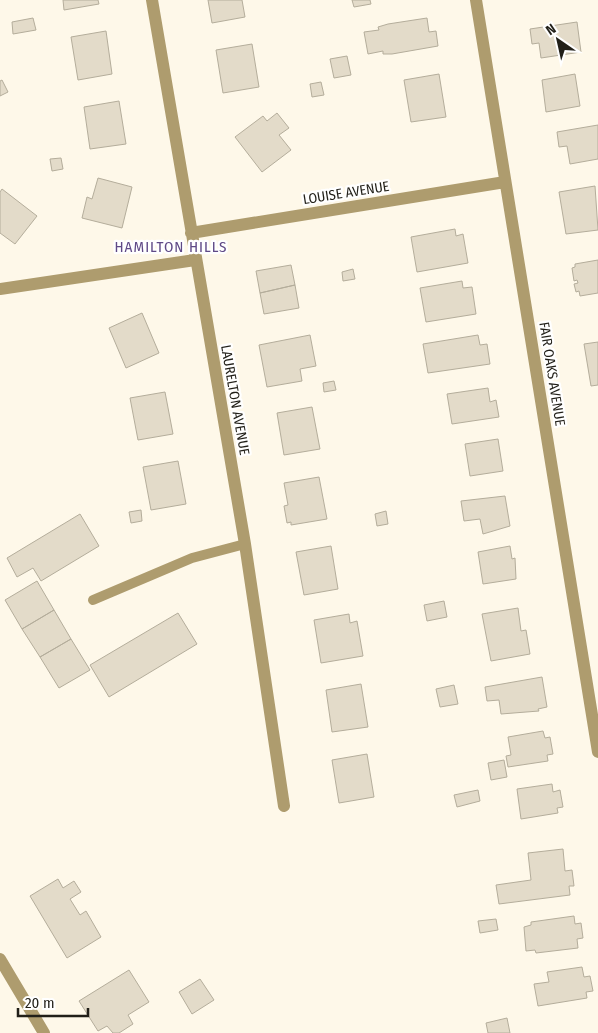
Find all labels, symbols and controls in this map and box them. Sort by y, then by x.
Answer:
north arrow [533,15,583,65]
text: N [543,20,559,39]
street label: LOUISE AVENUE [302,178,391,208]
district label: HAMILTON HILLS [115,238,228,256]
street label: FAIR OAKS AVENUE [535,321,569,428]
street label: LAURELTON AVENUE [217,344,253,457]
scale bar [18,986,88,1018]
text: 20 m [25,994,55,1012]

